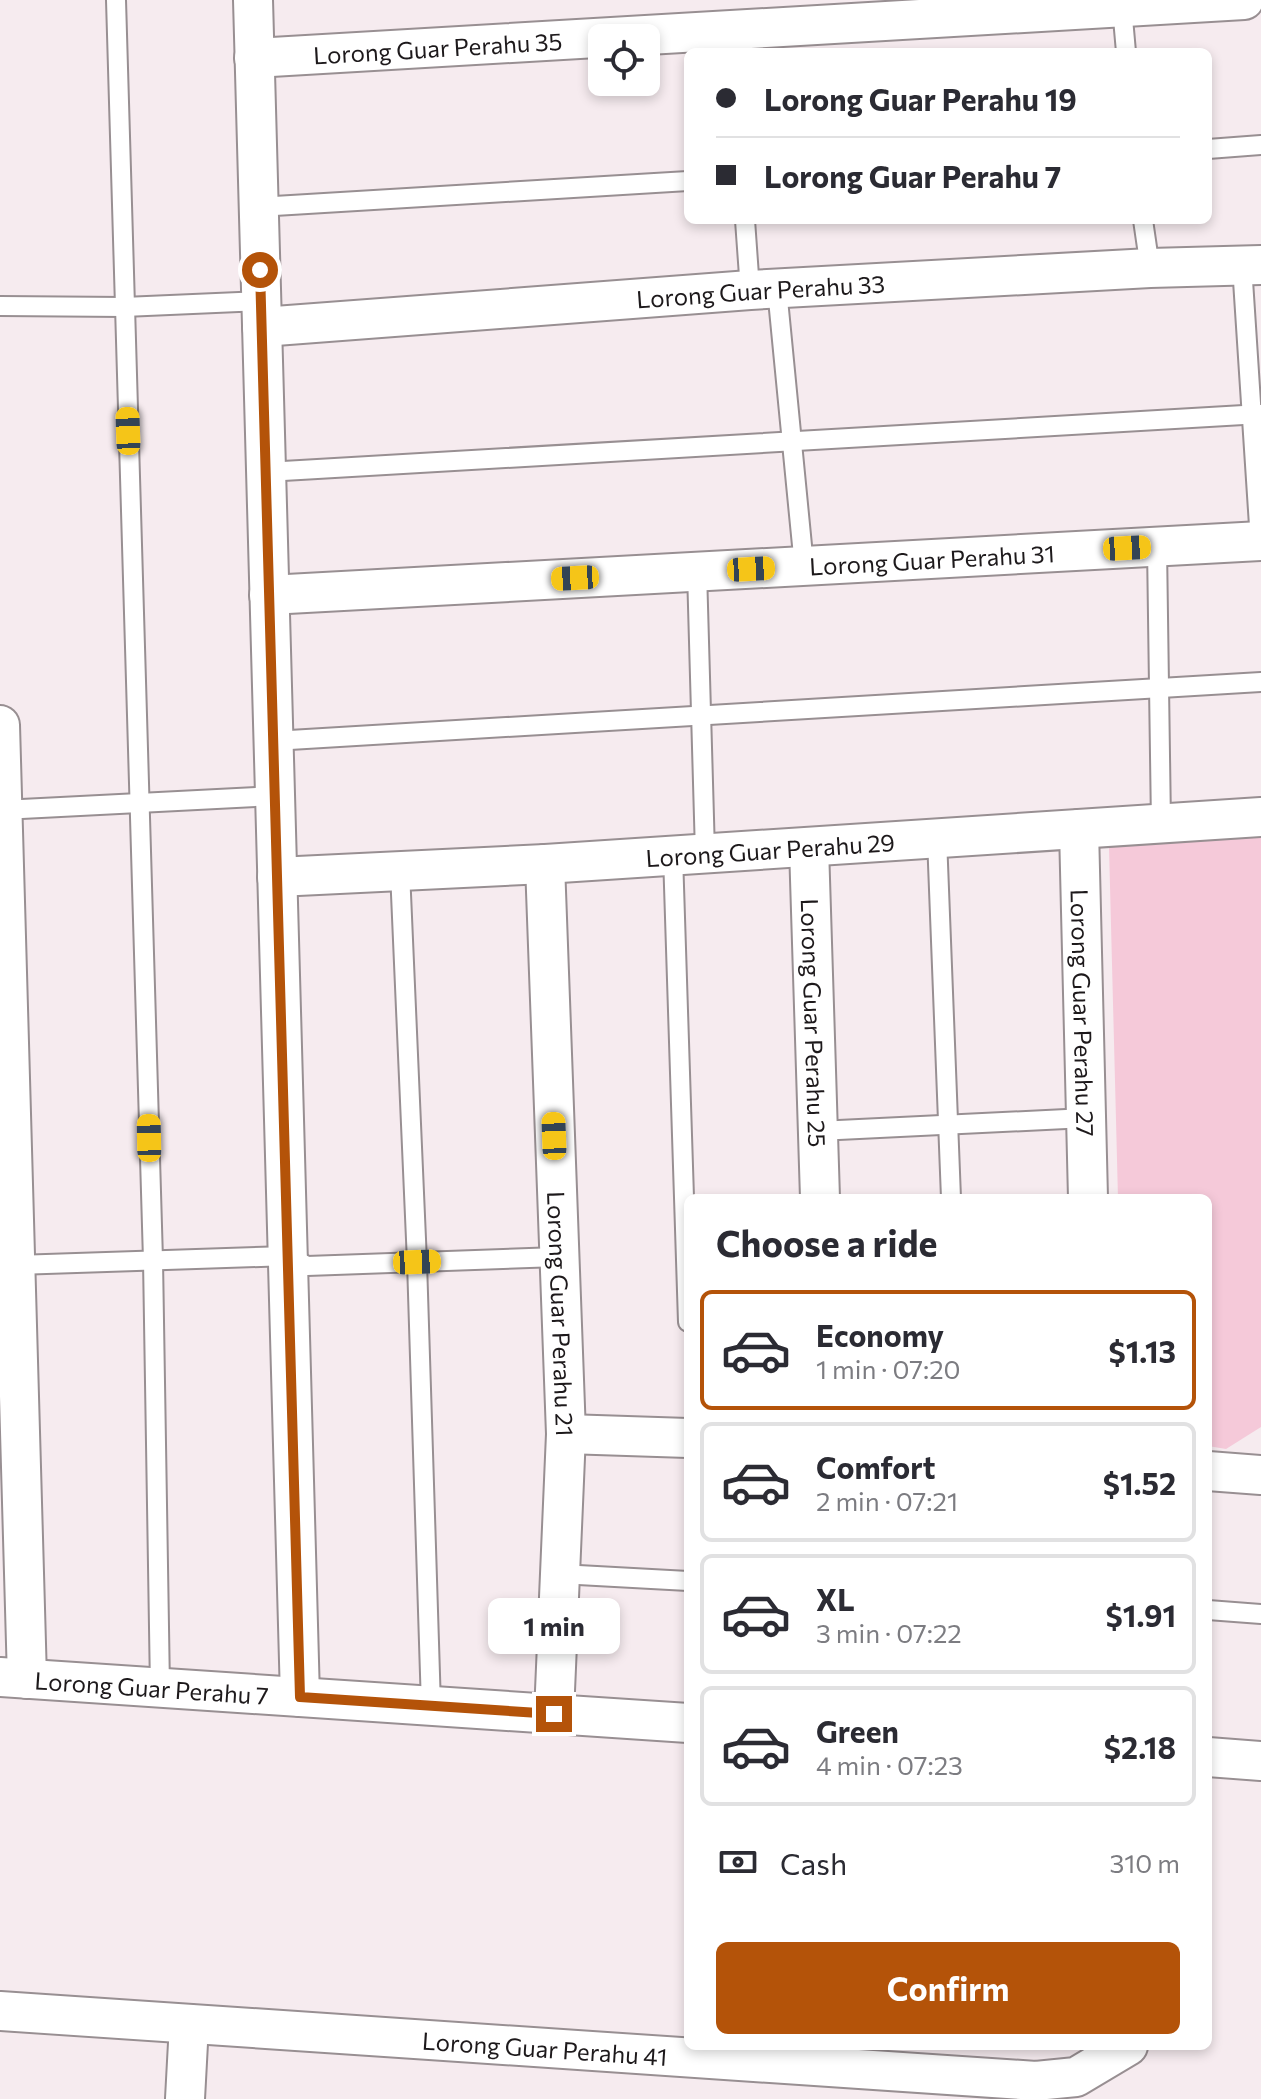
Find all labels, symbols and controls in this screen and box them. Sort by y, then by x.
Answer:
map controls [588,24,660,96]
button: locate [588,24,660,96]
street label: Lorong Guar Perahu 35 [312,25,563,69]
text: Lorong Guar Perahu 19 [764,80,1077,117]
text: Lorong Guar Perahu 7 [764,157,1061,194]
route start [242,252,278,288]
street label: Lorong Guar Perahu 33 [635,268,886,313]
car [115,407,141,455]
car [1102,535,1152,561]
street label: Lorong Guar Perahu 31 [809,538,1056,580]
car [726,556,776,582]
car [550,565,600,591]
street label: Lorong Guar Perahu 29 [645,827,896,872]
street label: Lorong Guar Perahu 27 [1066,889,1101,1137]
street label: Lorong Guar Perahu 25 [796,898,833,1148]
car [541,1112,567,1160]
car [137,1114,161,1162]
street label: Lorong Guar Perahu 21 [543,1191,581,1437]
text: Choose a ride [716,1220,937,1264]
car [393,1249,441,1275]
icon: car [720,1314,792,1386]
text: Economy [816,1316,944,1353]
text: $1.13 [1108,1332,1176,1369]
text: 1 min · 07:20 [816,1353,961,1384]
icon: car [720,1446,792,1518]
text: Comfort [816,1448,935,1485]
text: $1.52 [1103,1464,1176,1501]
text: 2 min · 07:21 [816,1485,958,1516]
icon: car [720,1578,792,1650]
text: XL [816,1580,855,1617]
text: $1.91 [1106,1596,1176,1633]
callout: 1 min [488,1598,620,1654]
text: 1 min [523,1610,585,1641]
text: 3 min · 07:22 [816,1617,962,1648]
street label: Lorong Guar Perahu 7 [34,1665,270,1709]
route end [536,1696,572,1732]
icon: car [720,1710,792,1782]
text: Green [816,1712,899,1749]
text: $2.18 [1104,1728,1176,1765]
text: 4 min · 07:23 [816,1749,963,1780]
icon: cash [716,1840,760,1884]
text: Cash [780,1844,847,1881]
text: 310 m [1109,1847,1180,1878]
button: Confirm [716,1942,1180,2034]
street label: Lorong Guar Perahu 41 [421,2025,668,2071]

